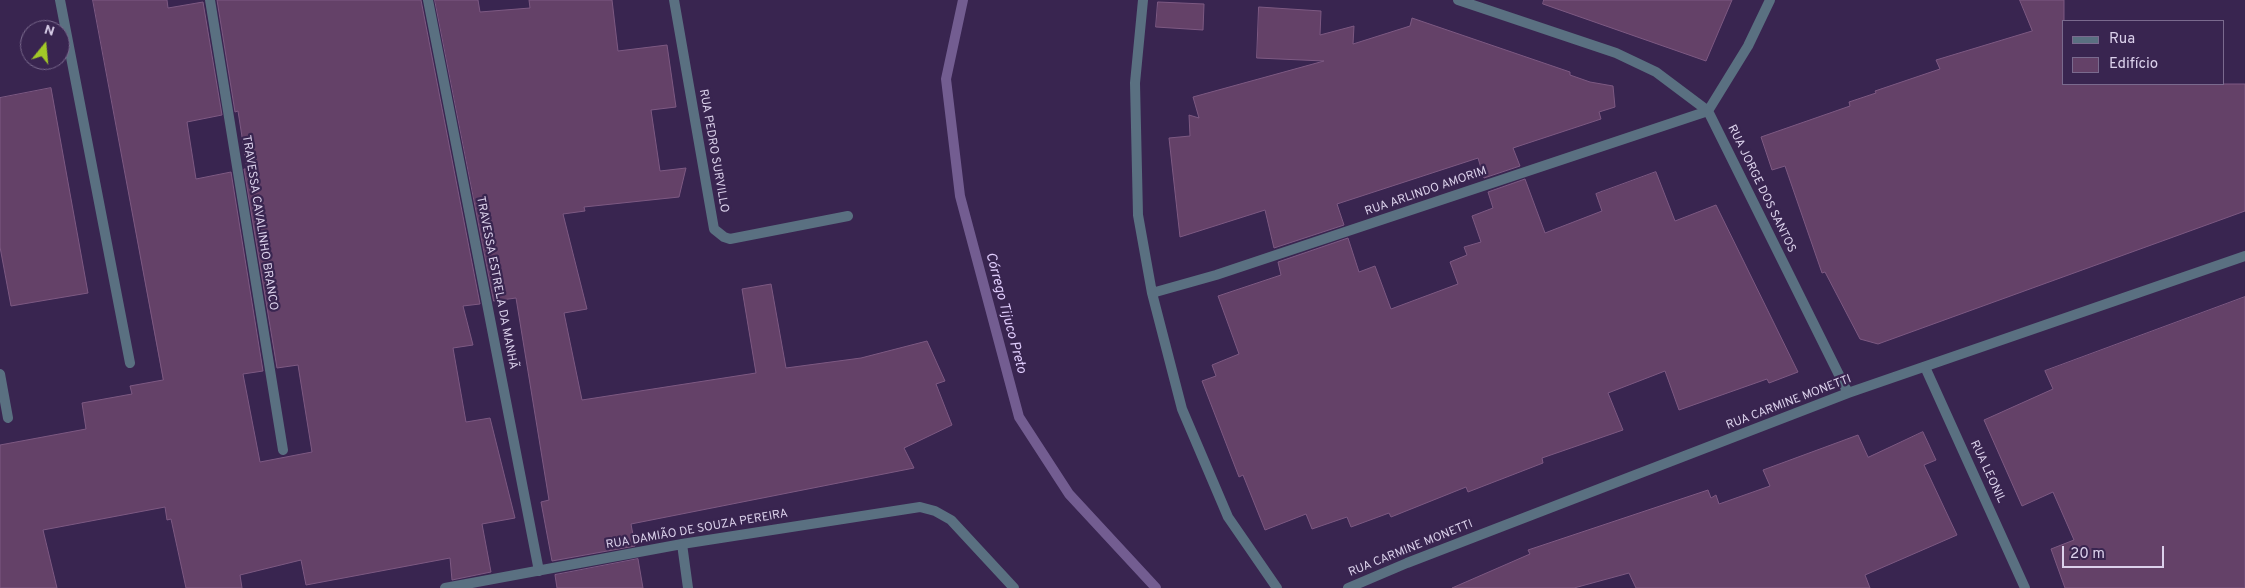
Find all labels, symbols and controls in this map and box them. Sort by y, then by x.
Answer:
north arrow [20,20,70,70]
legend [2062,20,2225,85]
text: N [42,22,57,41]
text: Rua [2109,30,2135,49]
text: Edifício [2109,55,2158,74]
street label: RUA PEDRO SURVILLO [695,88,731,214]
street label: RUA JORGE DOS SANTOS [1724,123,1798,255]
street label: TRAVESSA CAVALINHO BRANCO [238,134,280,312]
street label: RUA ARLINDO AMORIM [1363,164,1489,220]
street label: TRAVESSA ESTRELA DA MANHÃ [472,195,520,371]
water label: Córrego Tijuco Preto [981,251,1029,375]
street label: RUA CARMINE MONETTI [1724,372,1854,434]
street label: RUA LEONIL [1966,438,2008,506]
street label: RUA DAMIÃO DE SOUZA PEREIRA [605,507,789,553]
street label: RUA CARMINE MONETTI [1347,517,1475,581]
scale bar [2065,536,2168,568]
text: 20 m [2070,545,2105,564]

